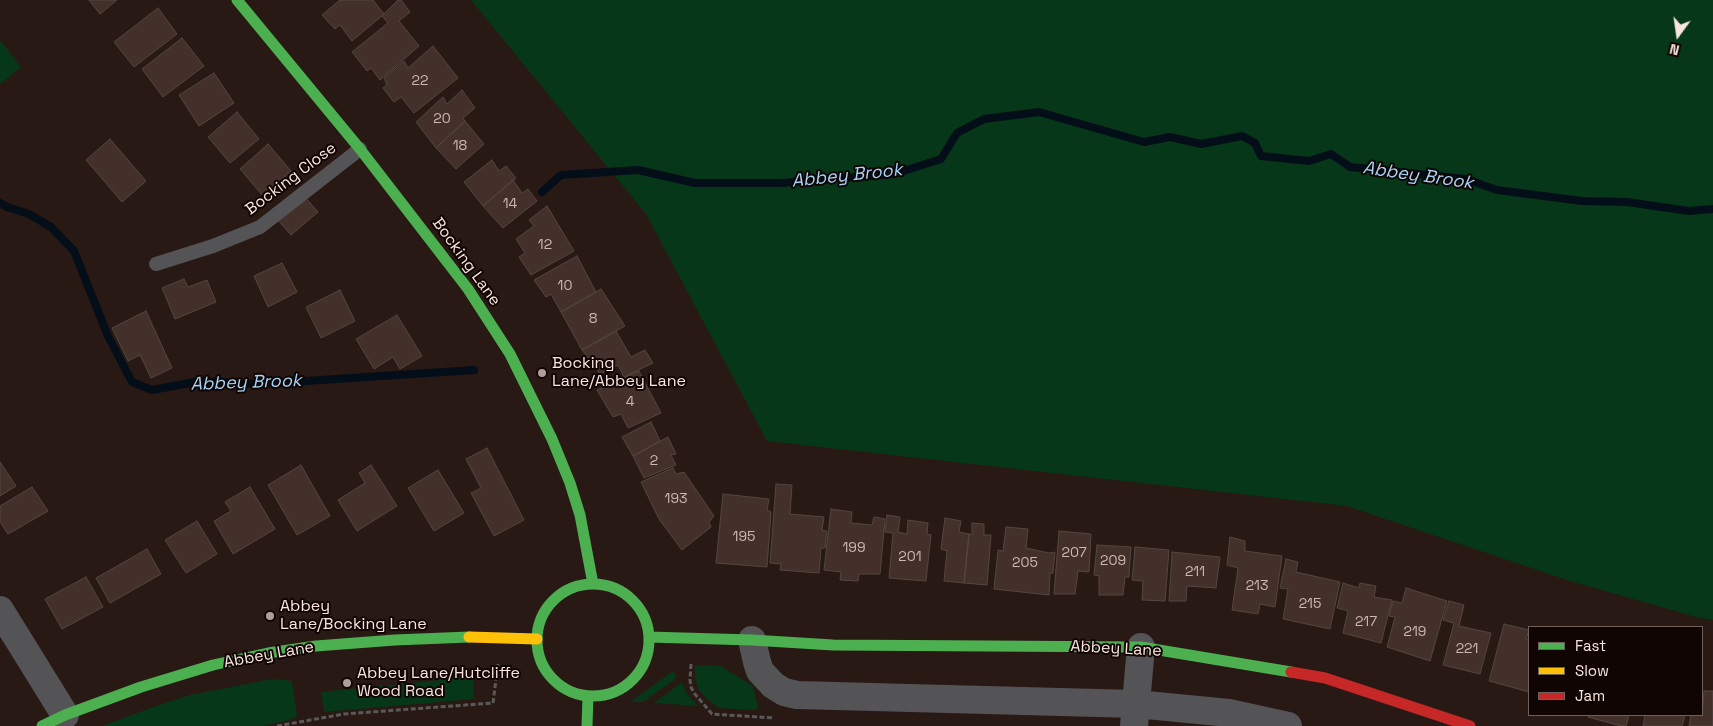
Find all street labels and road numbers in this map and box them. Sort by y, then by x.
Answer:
street label: Bocking Close [242,139,340,219]
street label: Bocking Lane [428,214,504,310]
street label: Abbey Lane [1070,637,1162,661]
street label: Abbey Lane [222,638,316,672]

